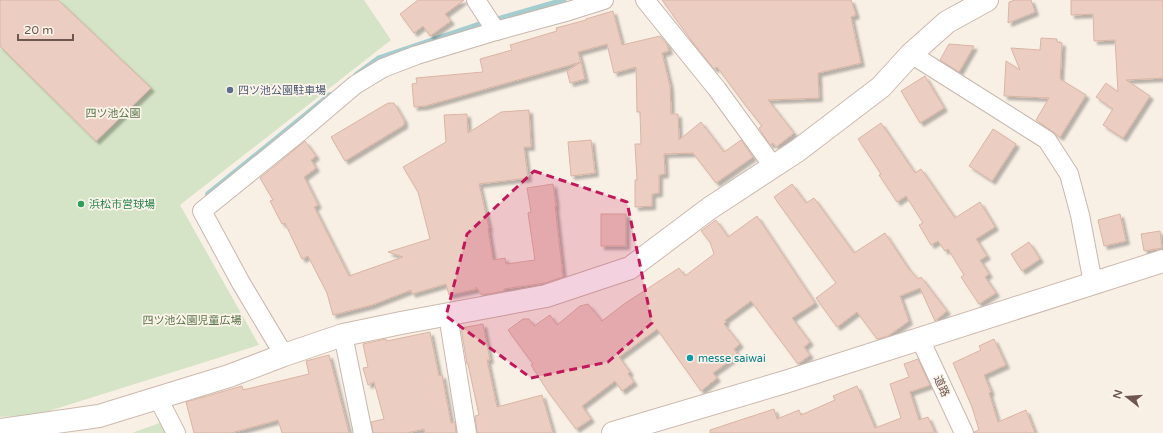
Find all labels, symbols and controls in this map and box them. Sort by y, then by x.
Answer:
scale bar [18,16,73,42]
text: 20 m [24,23,53,37]
place label: 四ツ池公園駐車場 [238,84,326,97]
marker: 四ツ池公園駐車場 [225,85,235,95]
park label: 四ツ池公園 [86,107,141,120]
place label: 浜松市営球場 [89,198,155,211]
marker: 浜松市営球場 [76,199,86,209]
park label: 四ツ池公園児童広場 [143,314,242,327]
place label: messe saiwai [698,352,766,365]
marker: messe saiwai [685,353,695,363]
street label: 道路 [931,373,952,399]
north arrow [1107,377,1147,417]
text: N [1110,388,1125,400]

